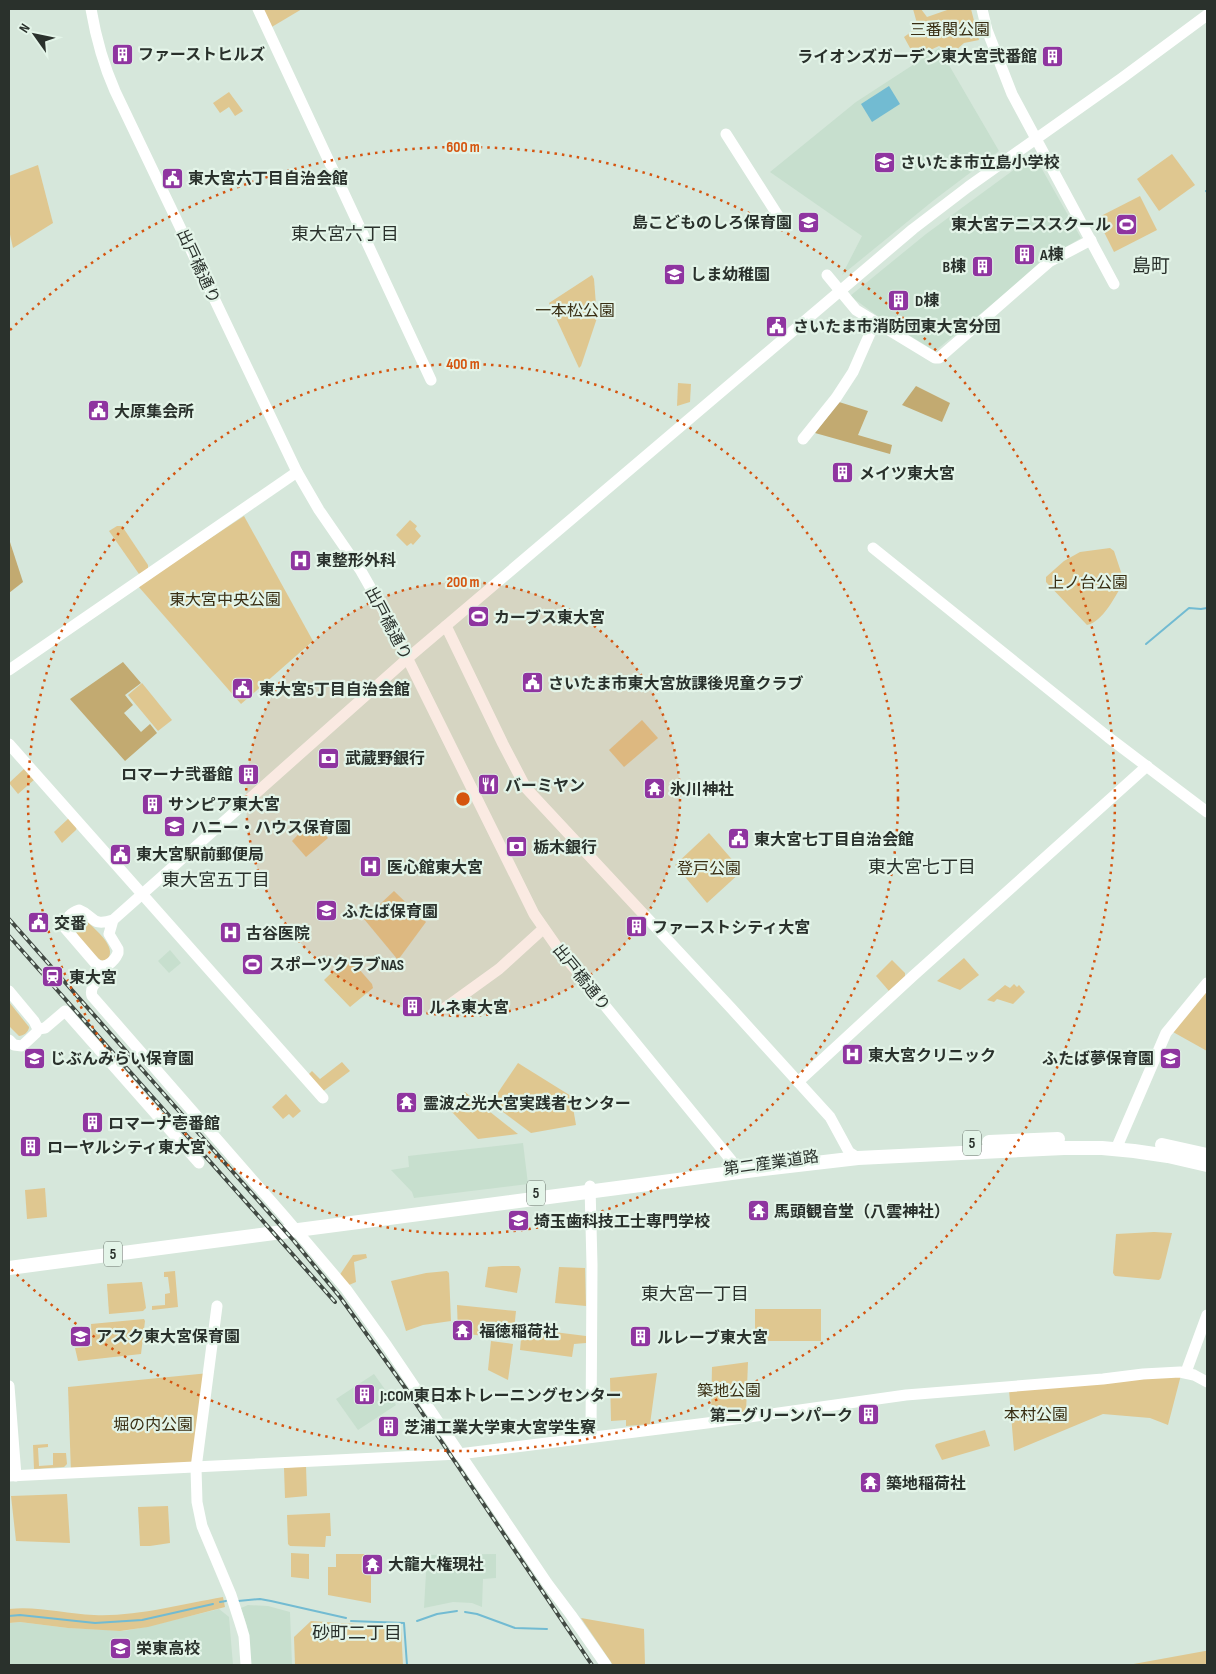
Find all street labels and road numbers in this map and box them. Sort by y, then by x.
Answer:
street label: 出戸橋通り [172,226,223,307]
street label: 出戸橋通り [361,584,415,663]
street label: 出戸橋通り [548,941,613,1015]
road number: 5 [963,1130,981,1156]
street label: 第二産業道路 [722,1147,820,1180]
road number: 5 [527,1180,545,1206]
road number: 5 [104,1242,122,1266]

